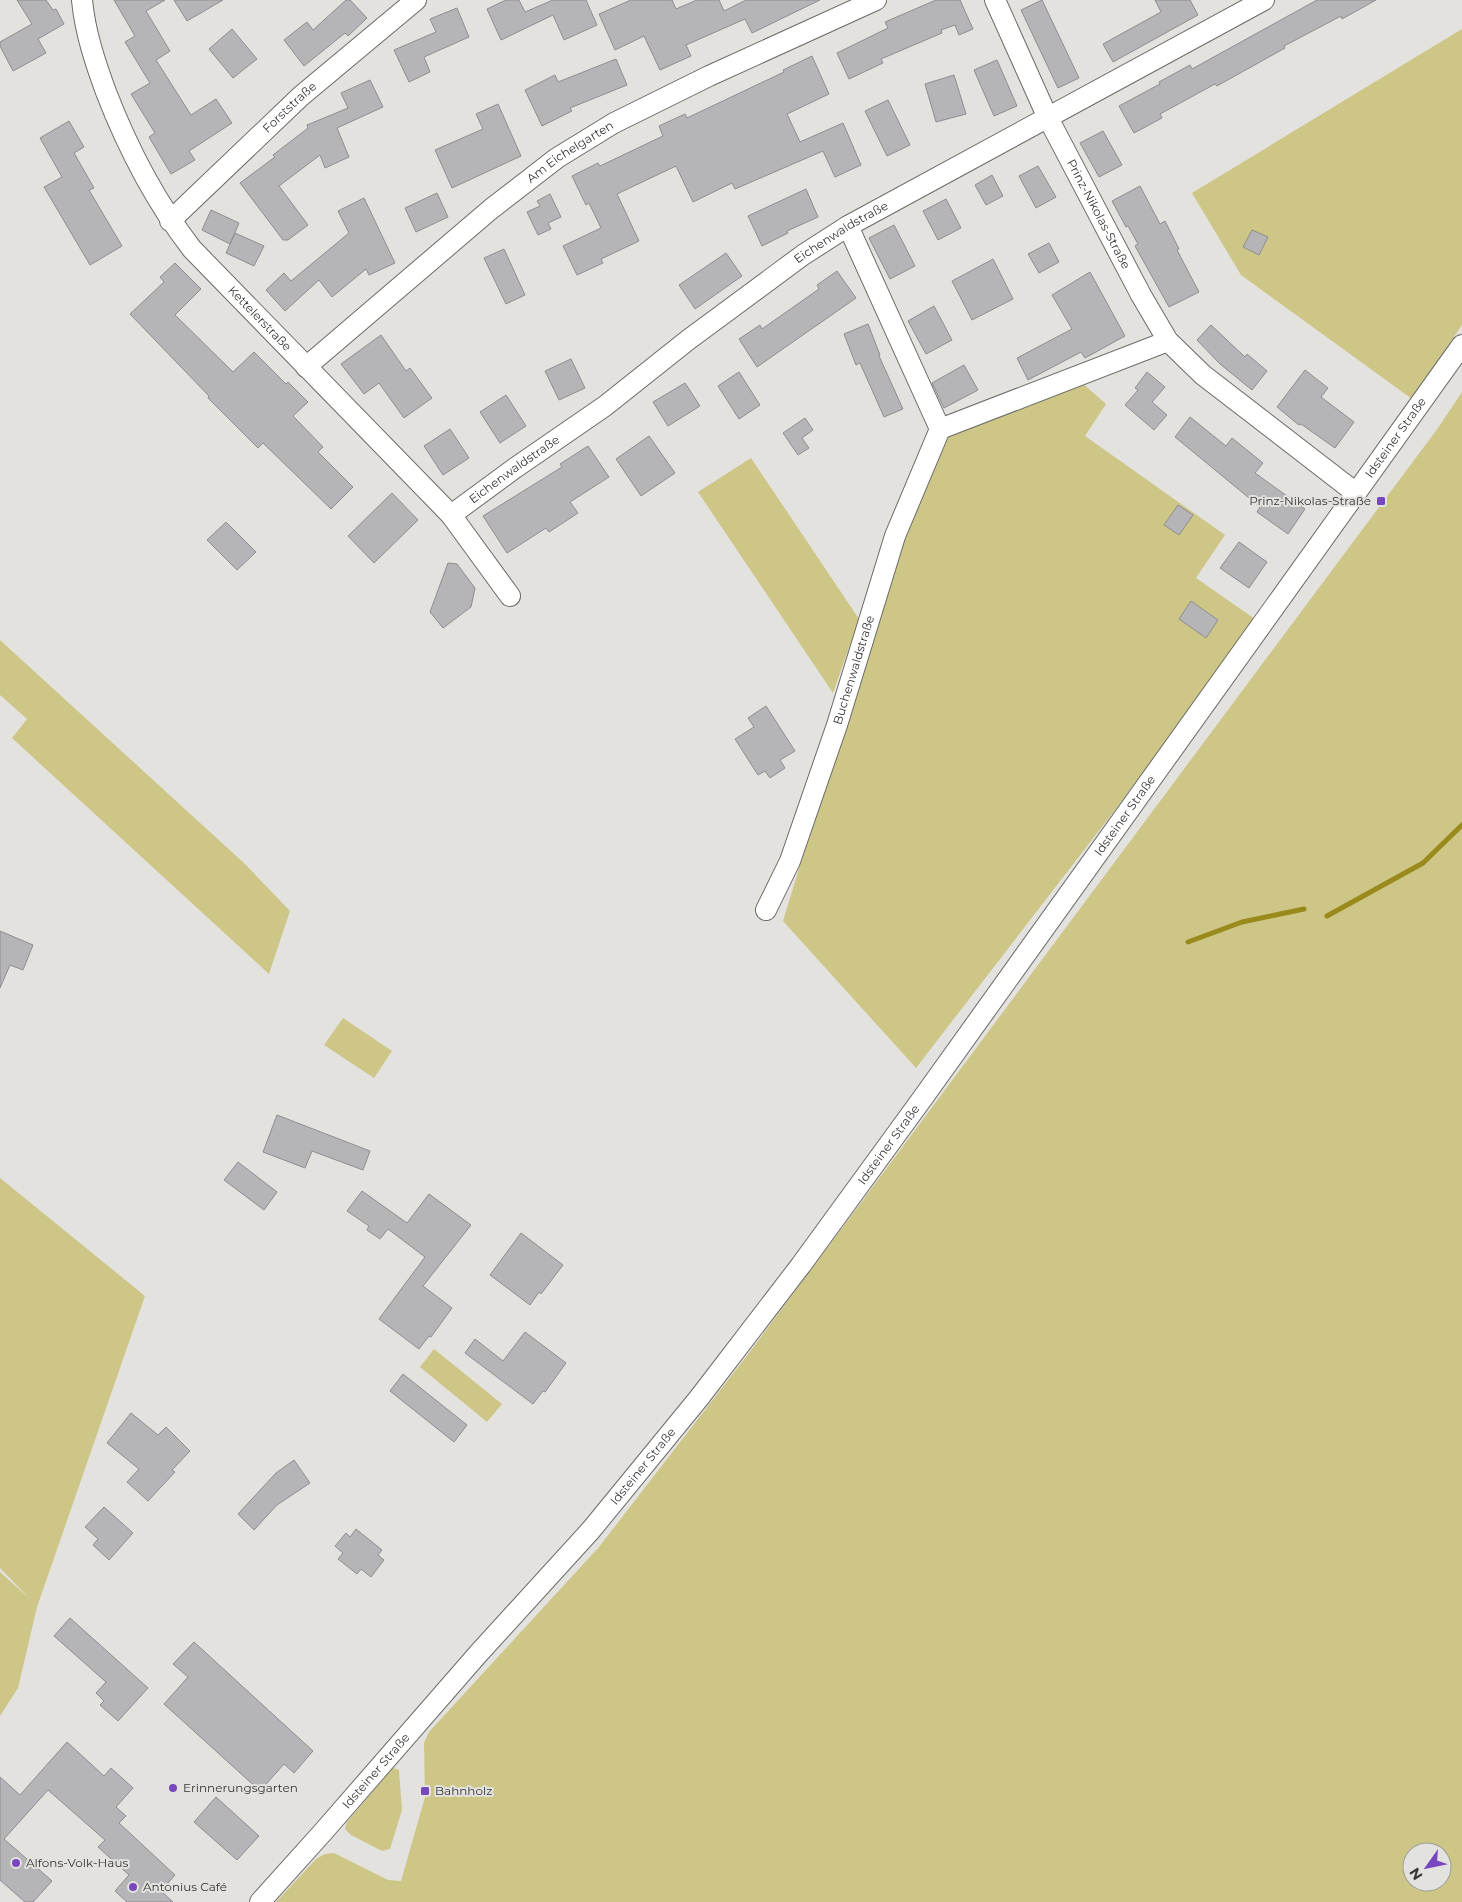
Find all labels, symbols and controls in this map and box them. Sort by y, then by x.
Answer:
street label: Forststraße [259,78,319,136]
street label: Am Eichelgarten [523,117,616,186]
street label: Prinz-Nikolas-Straße [1064,156,1134,271]
street label: Eichenwaldstraße [791,198,890,266]
street label: Kettelerstraße [225,283,295,354]
street label: Idsteiner Straße [1361,394,1429,480]
street label: Eichenwaldstraße [466,432,562,506]
place label: Prinz-Nikolas-Straße [1249,493,1371,508]
marker: Prinz-Nikolas-Straße [1375,495,1387,507]
street label: Buchenwaldstraße [830,613,877,726]
street label: Idsteiner Straße [1091,772,1158,858]
street label: Idsteiner Straße [854,1102,922,1187]
street label: Idsteiner Straße [607,1425,678,1508]
street label: Idsteiner Straße [339,1730,413,1811]
place label: Erinnerungsgarten [183,1780,298,1795]
marker: Erinnerungsgarten [167,1782,179,1794]
place label: Bahnholz [435,1783,492,1798]
marker: Bahnholz [419,1785,431,1797]
north arrow [1402,1842,1452,1892]
place label: Alfons-Volk-Haus [26,1855,128,1870]
marker: Alfons-Volk-Haus [10,1857,22,1869]
text: N [1405,1864,1427,1884]
place label: Antonius Café [143,1879,227,1894]
marker: Antonius Café [127,1881,139,1893]

